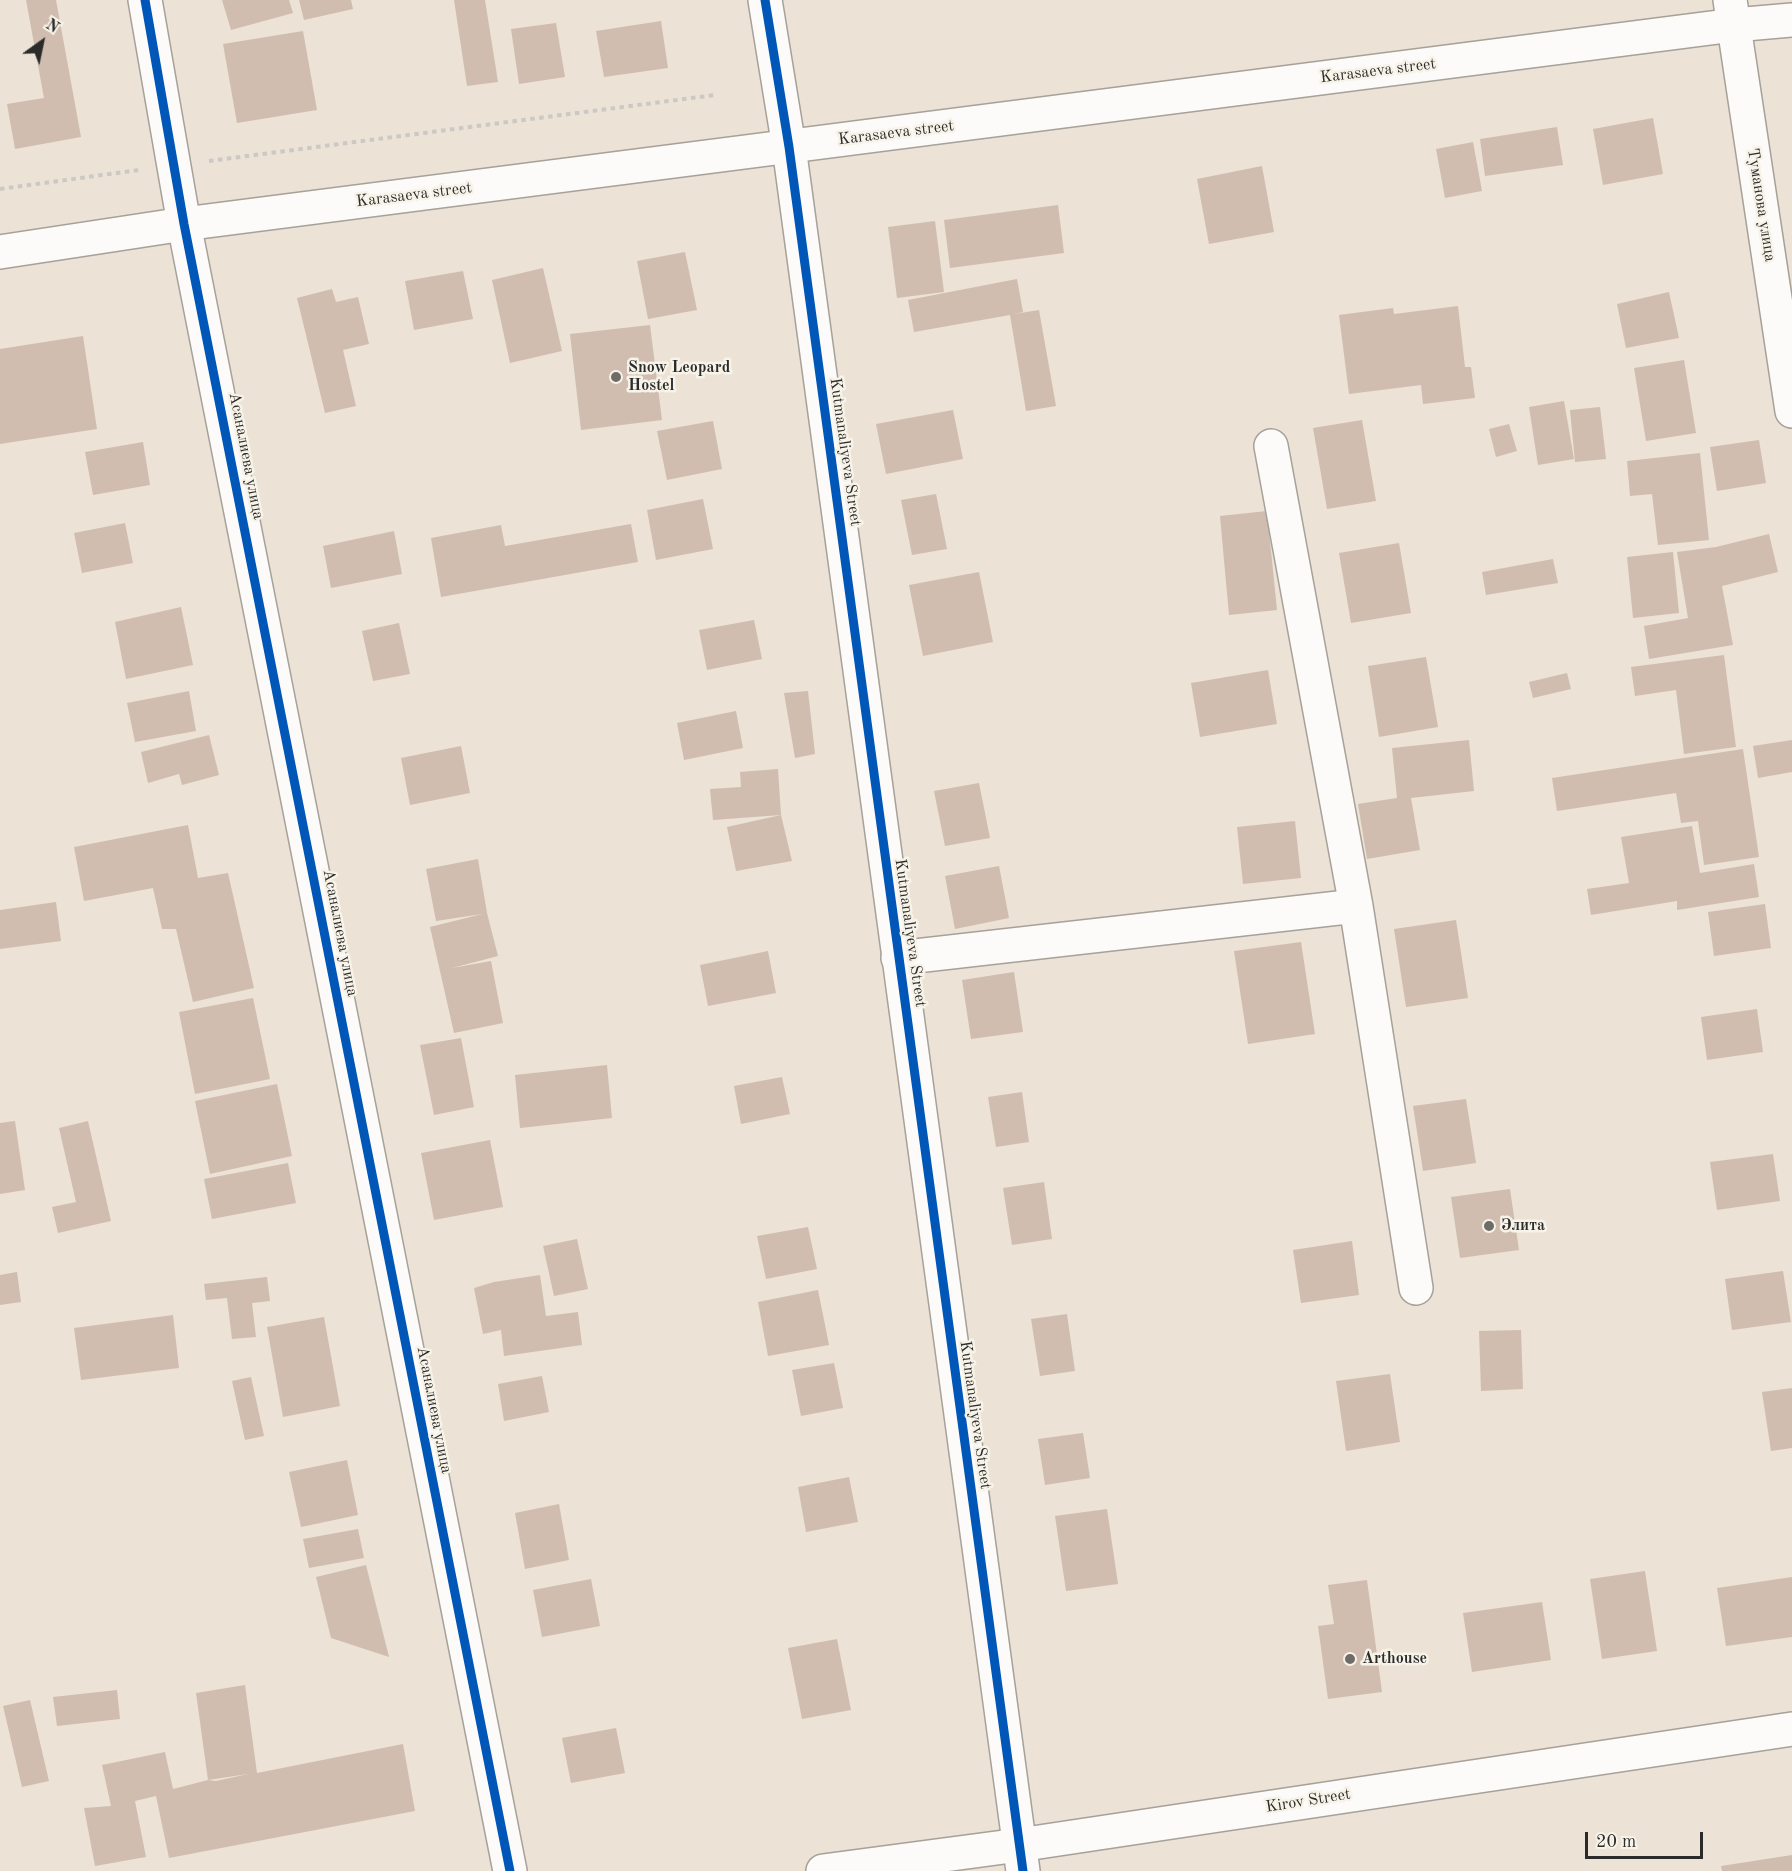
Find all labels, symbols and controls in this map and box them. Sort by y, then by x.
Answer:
north arrow [12,12,72,72]
text: N [42,17,61,37]
street label: Karasaeva street [1319,54,1437,88]
street label: Karasaeva street [837,116,955,150]
street label: Туманова улица [1743,147,1779,263]
street label: Karasaeva street [355,178,473,212]
place label: Snow Leopard Hostel [628,358,730,396]
marker: Snow Leopard Hostel [609,370,623,384]
street label: Kutmanaliyeva Street [825,376,865,528]
street label: Асаналиева улица [224,391,268,521]
street label: Kutmanaliyeva Street [890,857,930,1009]
street label: Асаналиева улица [318,868,362,998]
place label: Элита [1501,1216,1545,1236]
marker: Элита [1482,1219,1496,1233]
street label: Kutmanaliyeva Street [955,1339,995,1491]
street label: Асаналиева улица [412,1345,456,1475]
place label: Arthouse [1362,1649,1427,1669]
marker: Arthouse [1343,1652,1357,1666]
street label: Kirov Street [1264,1785,1352,1817]
scale bar [1588,1820,1706,1858]
text: 20 m [1596,1833,1636,1851]

